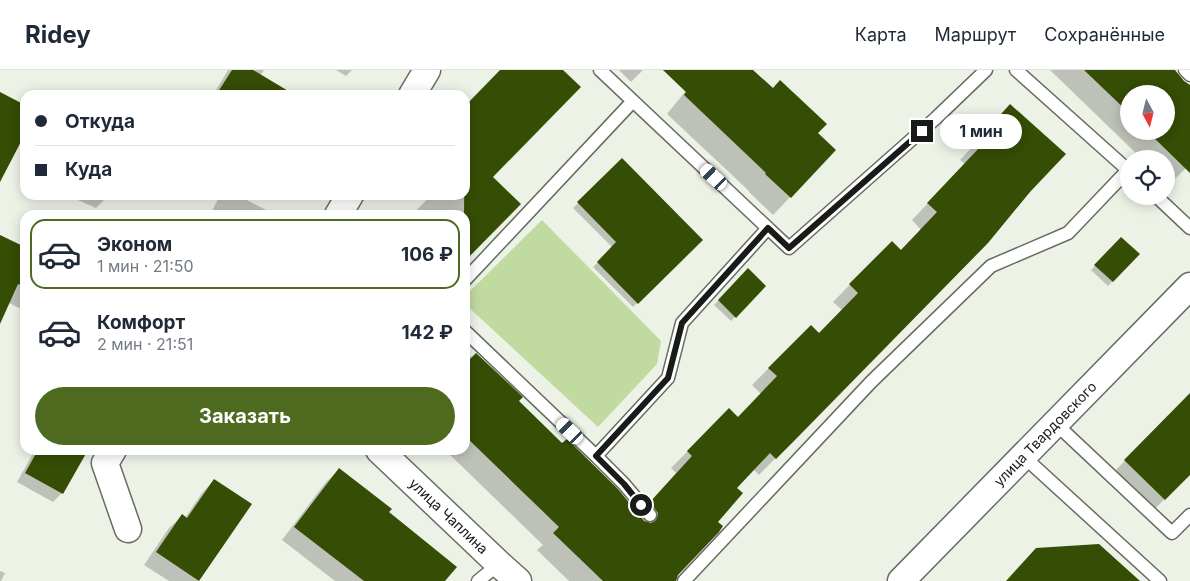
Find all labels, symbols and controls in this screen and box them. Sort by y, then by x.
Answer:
text: Ridey [25,20,91,49]
text: Карта [855,24,907,45]
text: Маршрут [935,24,1016,45]
text: Сохранённые [1044,24,1165,45]
north arrow [1120,85,1175,140]
map controls [1120,85,1175,205]
text: Откуда [65,110,135,133]
callout: 1 мин [940,114,1022,148]
route end [911,120,933,142]
text: 1 мин [959,121,1003,141]
button: locate [1120,150,1175,205]
text: Куда [65,158,112,181]
car [697,161,730,193]
icon: car [37,232,82,277]
text: Эконом [97,233,172,256]
text: 106 ₽ [401,243,453,266]
text: 1 мин · 21:50 [97,256,194,276]
icon: car [37,310,82,355]
text: Комфорт [97,311,185,334]
text: 142 ₽ [401,321,453,344]
text: 2 мин · 21:51 [97,334,193,354]
street label: улица Твардовского [990,378,1100,489]
button: Заказать [35,387,455,445]
car [553,415,586,447]
street label: улица Чаплина [406,474,492,557]
route start [630,494,652,516]

